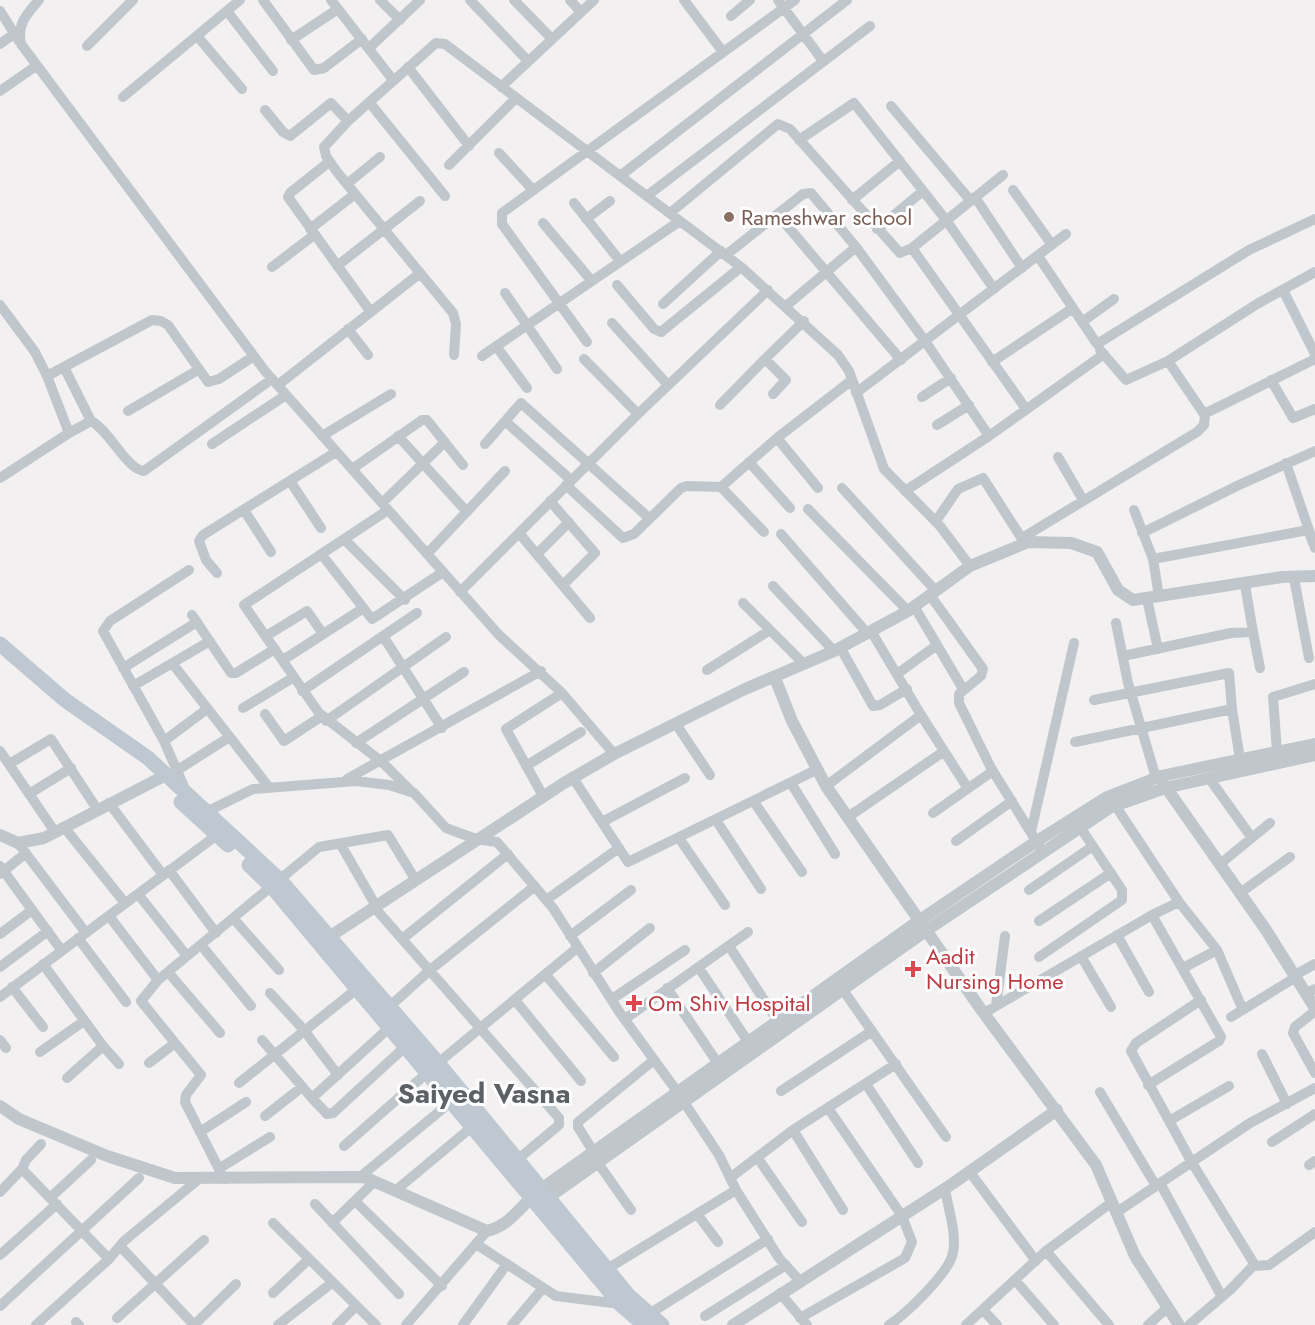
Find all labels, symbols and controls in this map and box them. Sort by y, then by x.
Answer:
place label: Rameshwar school [741,201,912,233]
marker: Rameshwar school [722,210,736,224]
place label: Aadit Nursing Home [926,940,1064,997]
marker: Aadit Nursing Home [904,960,922,978]
place label: Om Shiv Hospital [648,987,811,1019]
marker: Om Shiv Hospital [625,994,643,1012]
district label: Saiyed Vasna [397,1073,571,1114]

